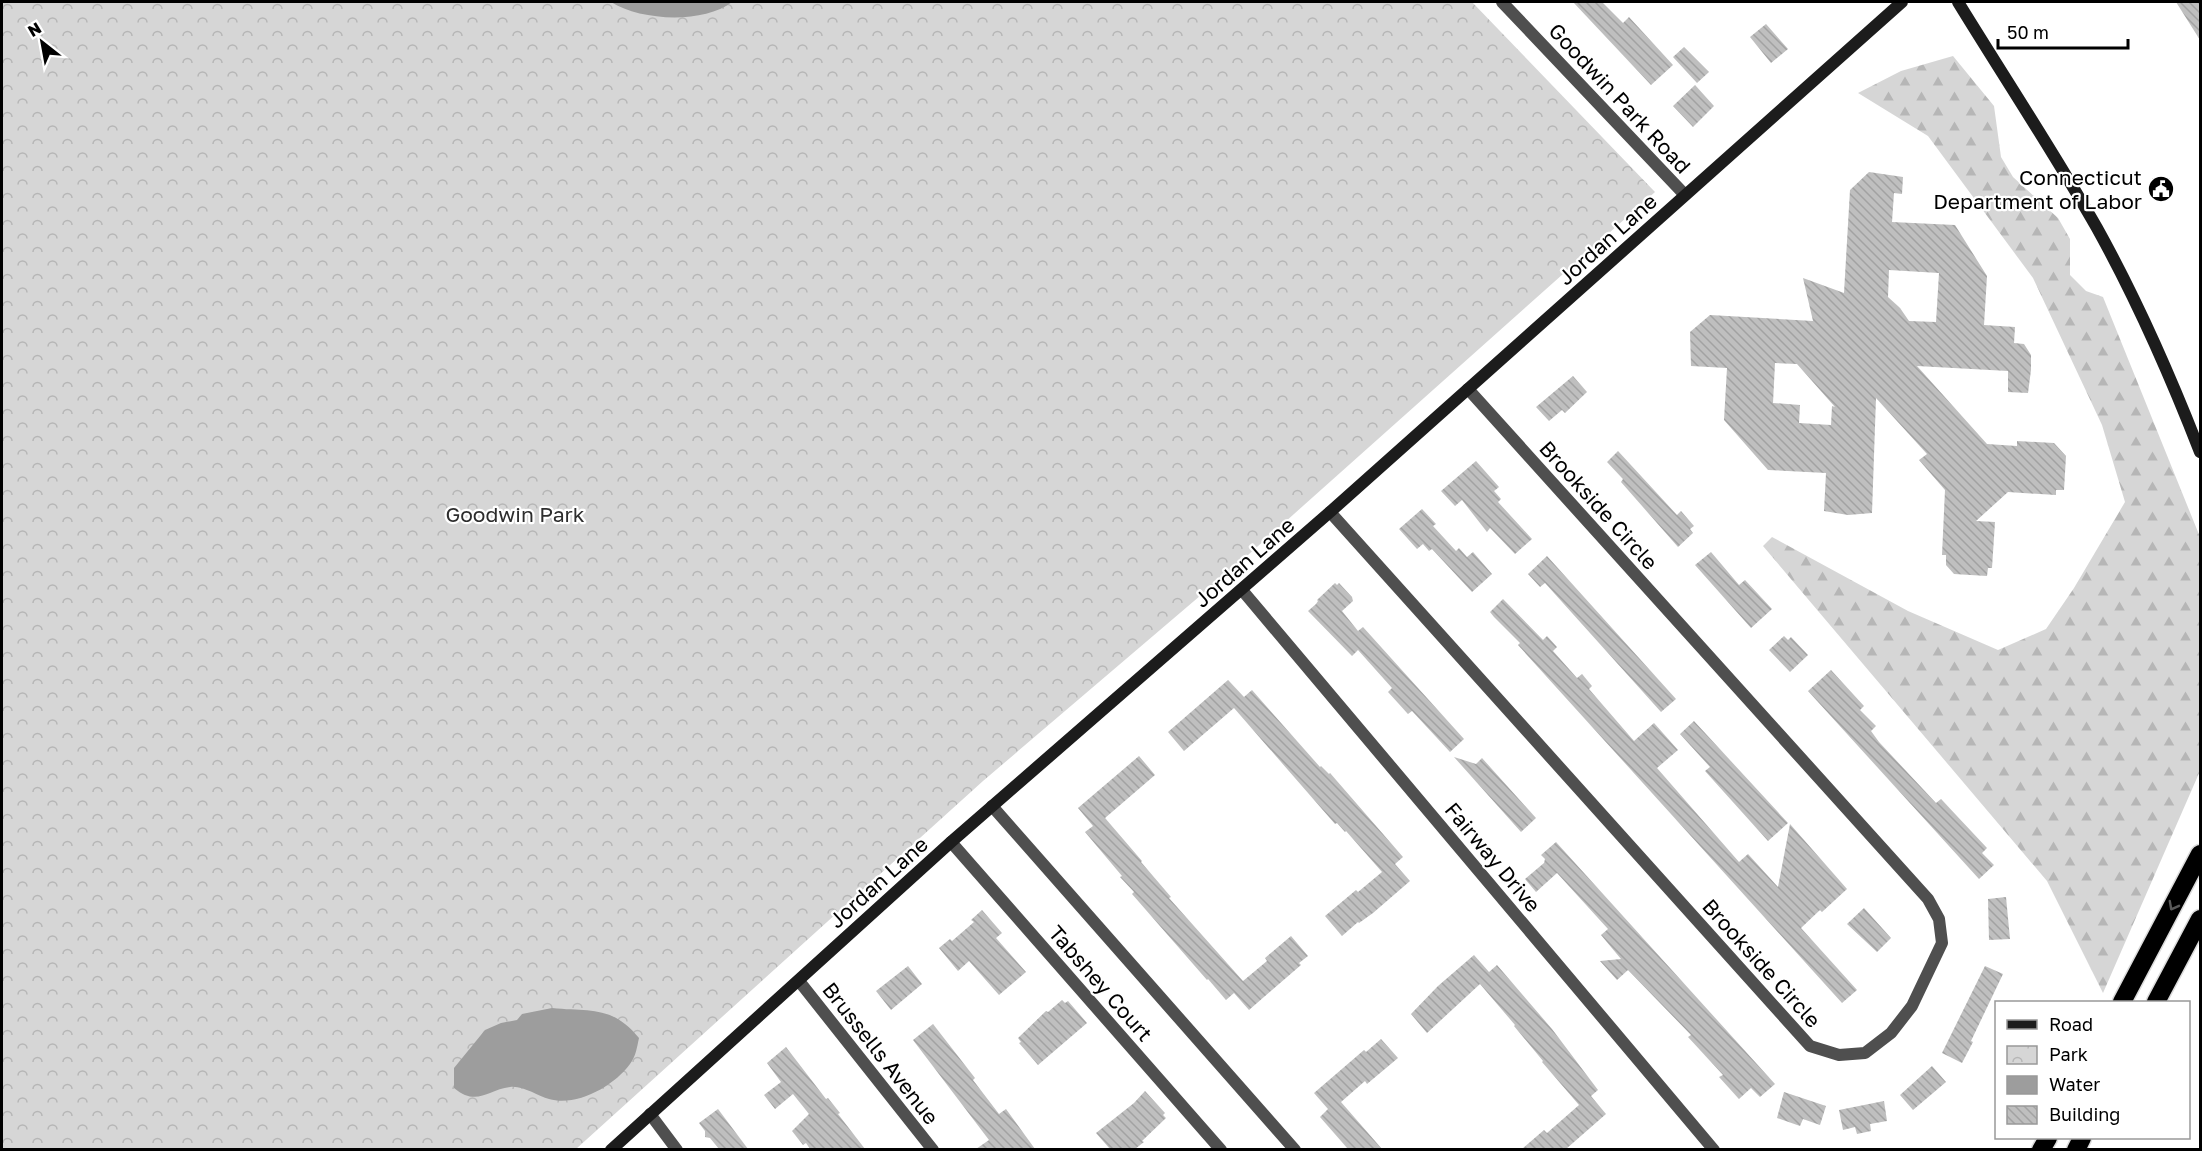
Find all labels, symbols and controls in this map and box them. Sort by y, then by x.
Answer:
north arrow [12,12,72,72]
scale bar [1998,12,2128,50]
text: N [24,17,45,41]
street label: Goodwin Park Road [1544,18,1696,178]
text: 50 m [2007,21,2049,43]
place label: Connecticut Department of Labor [1933,164,2142,214]
public building icon: Connecticut Department of Labor [2146,174,2176,204]
street label: Jordan Lane [1552,188,1662,290]
street label: Brookside Circle [1534,435,1664,575]
park label: Goodwin Park [445,501,585,527]
street label: Jordan Lane [1189,511,1299,613]
street label: Fairway Drive [1440,797,1546,917]
street label: Jordan Lane [823,831,933,933]
street label: Brookside Circle [1697,893,1827,1033]
one-way arrow [2169,900,2180,910]
street label: Tabshey Court [1044,920,1158,1046]
street label: Brussells Avenue [817,977,945,1129]
legend [1995,1001,2190,1139]
text: Road [2049,1013,2093,1035]
text: Park [2049,1043,2088,1065]
text: Water [2049,1073,2100,1095]
text: Building [2049,1103,2120,1125]

